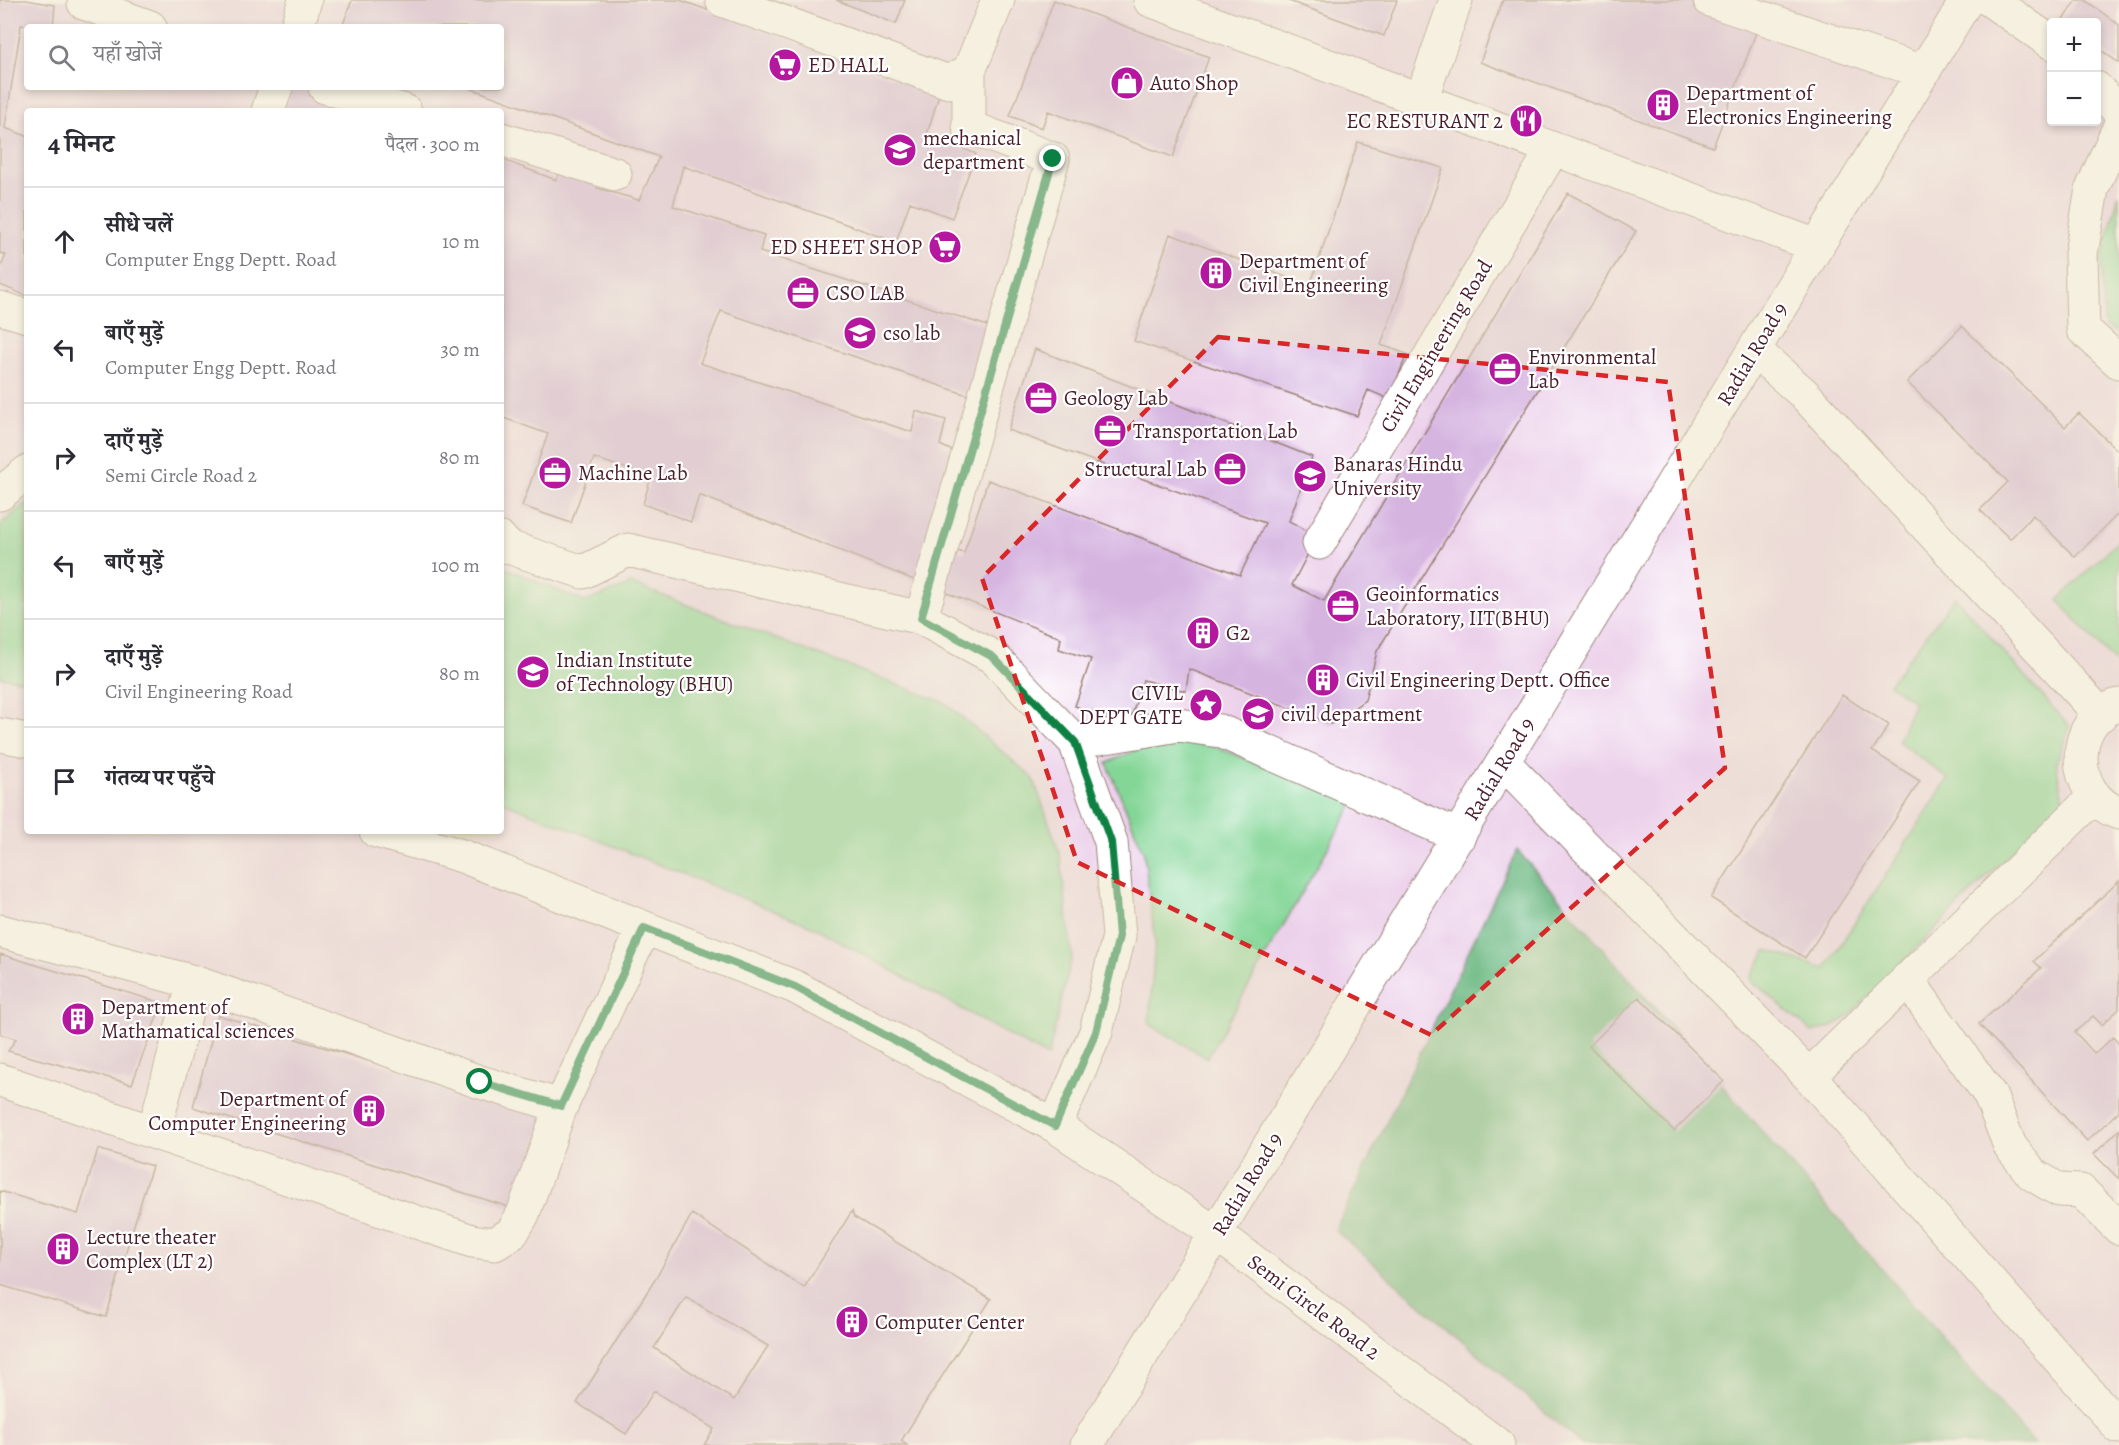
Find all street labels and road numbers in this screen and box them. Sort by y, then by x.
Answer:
street label: Civil Engineering Road [1373,254,1499,438]
street label: Radial Road 9 [1710,297,1794,411]
street label: Radial Road 9 [1457,712,1541,826]
street label: Radial Road 9 [1205,1127,1289,1241]
street label: Semi Circle Road 2 [1242,1248,1386,1366]

